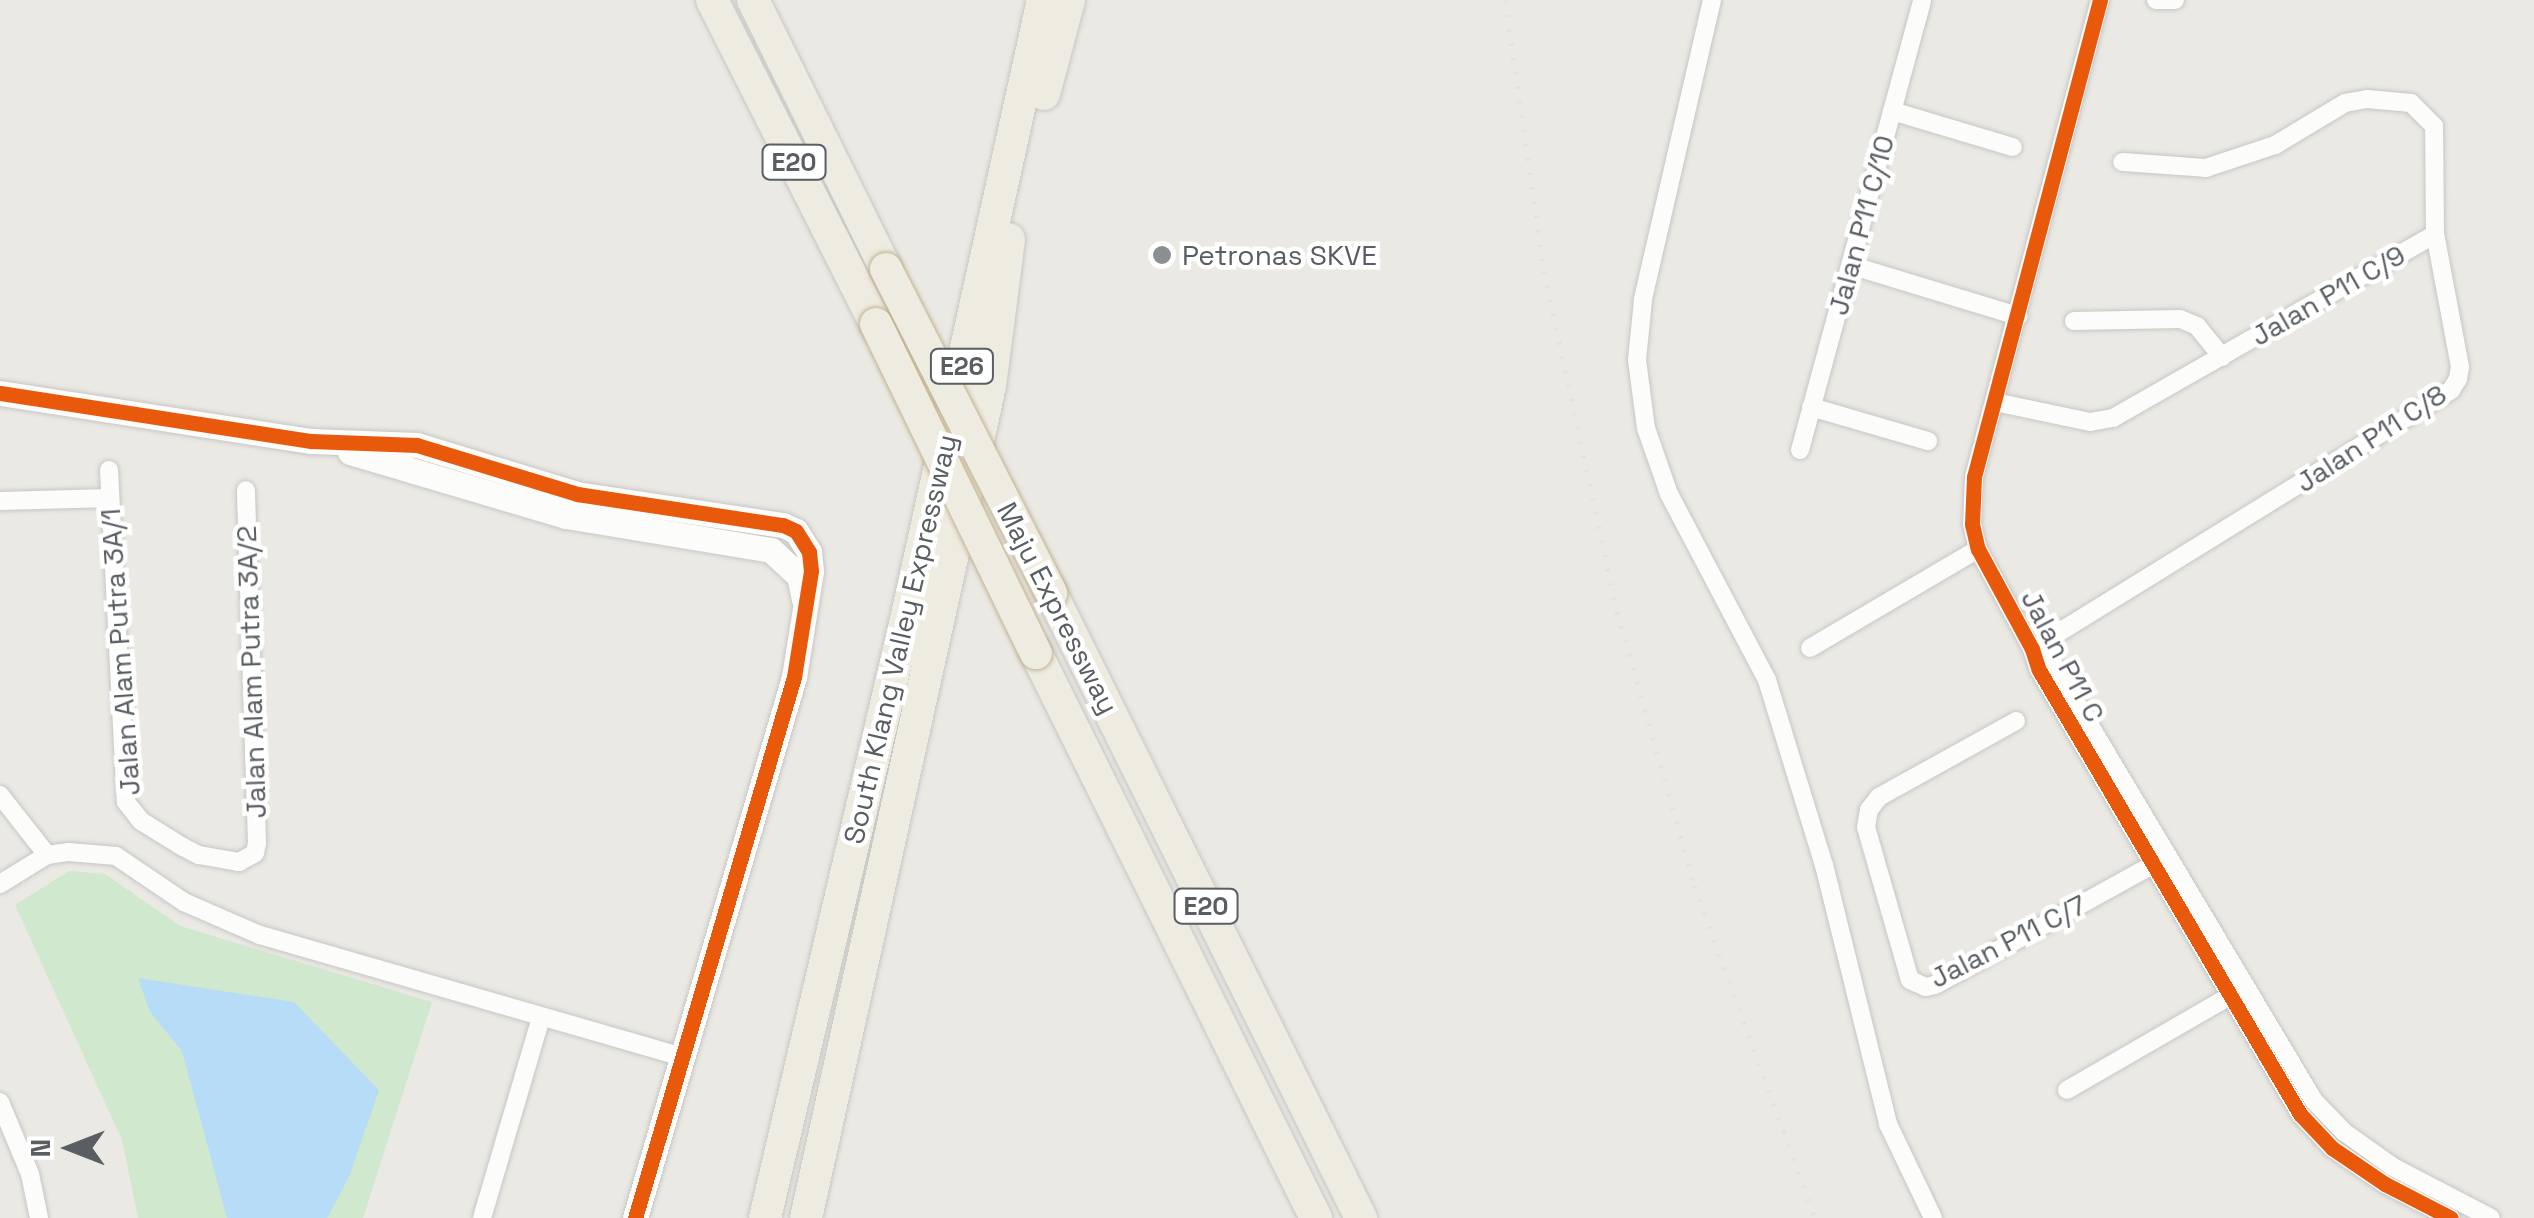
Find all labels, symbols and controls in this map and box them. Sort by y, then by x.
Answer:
street label: Jalan P11 C/10 [1821,131,1901,319]
road number: E20 [762,142,826,182]
street label: Jalan P11 C/9 [2245,237,2411,353]
place label: Petronas SKVE [1182,238,1377,272]
marker: Petronas SKVE [1151,244,1173,266]
road number: E26 [930,346,994,386]
street label: Jalan P11 C/8 [2289,377,2453,499]
street label: South Klang Valley Expressway [836,431,964,847]
street label: Maju Expressway [990,497,1126,719]
street label: Jalan Alam Putra 3A/1 [93,507,147,797]
street label: Jalan Alam Putra 3A/2 [229,525,273,819]
street label: Jalan P11 C [2014,584,2112,728]
road number: E20 [1174,886,1238,926]
street label: Jalan P11 C/7 [1924,887,2092,995]
north arrow [20,1098,120,1198]
text: N [22,1139,58,1157]

